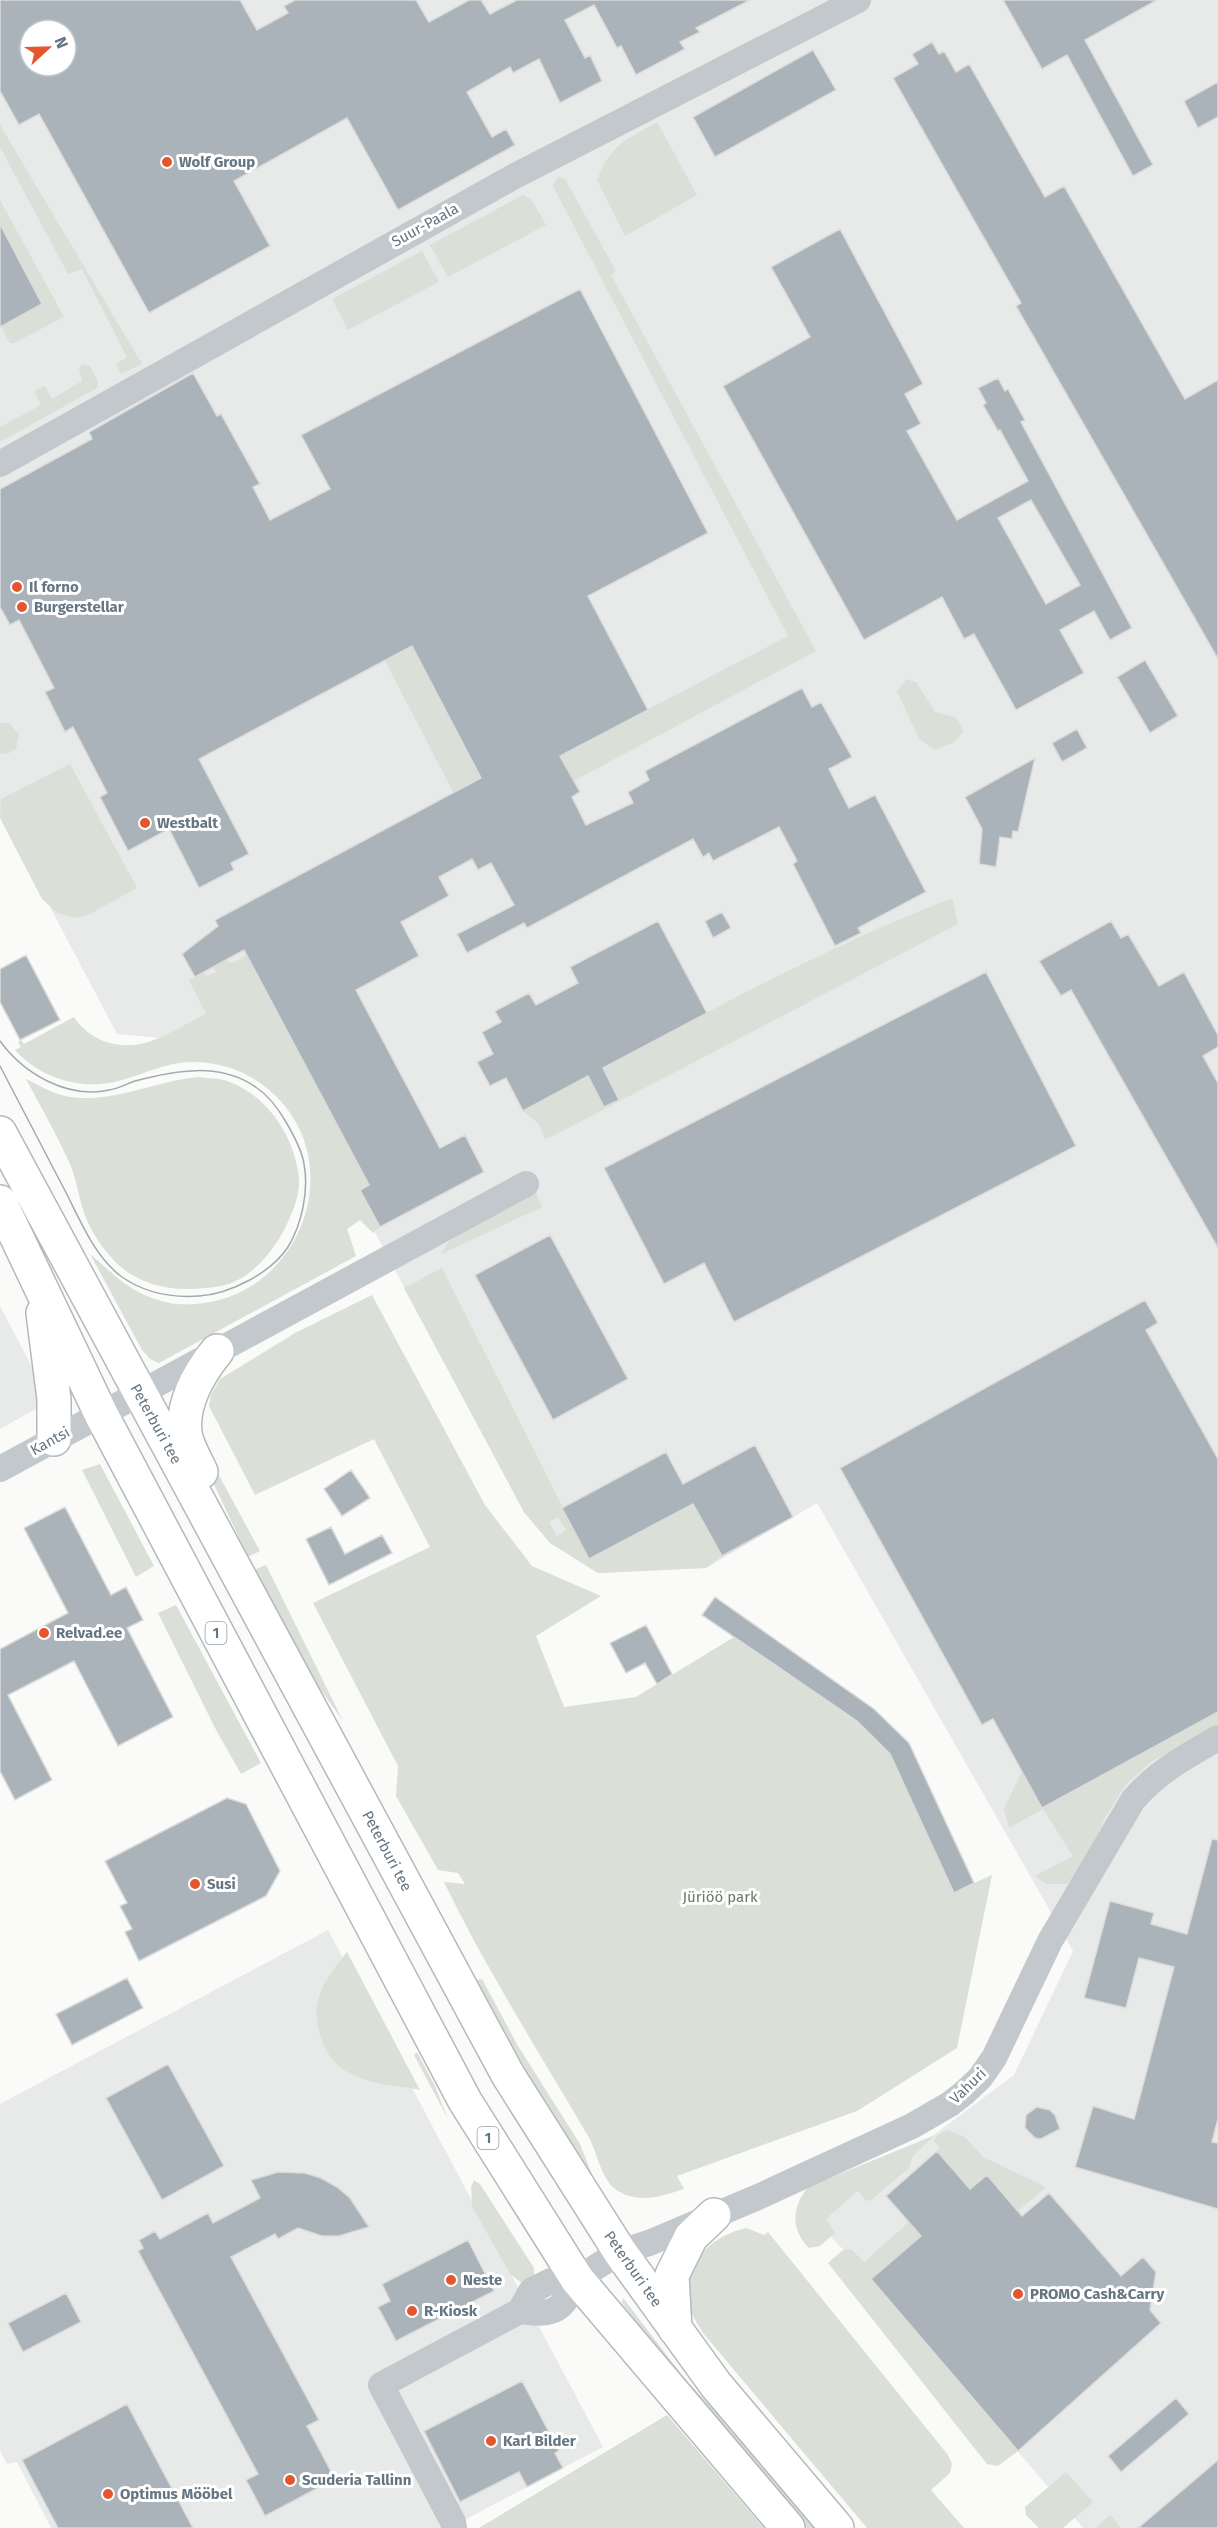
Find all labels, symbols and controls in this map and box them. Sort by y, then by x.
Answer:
north arrow [18,18,78,78]
text: N [51,34,72,51]
place label: Wolf Group [179,153,255,171]
marker: Wolf Group [160,155,174,169]
street label: Suur-Paala [389,199,461,251]
place label: Il forno [29,578,79,596]
marker: Il forno [10,580,24,594]
place label: Burgerstellar [34,598,125,616]
marker: Burgerstellar [15,600,29,614]
place label: Westbalt [157,814,218,832]
marker: Westbalt [138,816,152,830]
street label: Peterburi tee [127,1381,185,1467]
street label: Kantsi [27,1423,73,1459]
road number: 1 [206,1622,226,1644]
place label: Relvad.ee [56,1624,122,1642]
marker: Relvad.ee [37,1626,51,1640]
street label: Peterburi tee [358,1808,416,1894]
place label: Susi [207,1875,236,1893]
marker: Susi [188,1877,202,1891]
park label: Jüriöö park [682,1888,758,1906]
street label: Vahuri [946,2064,990,2108]
road number: 1 [478,2127,498,2149]
street label: Peterburi tee [600,2227,666,2311]
place label: Neste [463,2271,502,2289]
marker: Neste [444,2273,458,2287]
place label: PROMO Cash&Carry [1030,2285,1164,2303]
marker: PROMO Cash&Carry [1011,2287,1025,2301]
place label: R-Kiosk [424,2302,478,2320]
marker: R-Kiosk [405,2304,419,2318]
place label: Karl Bilder [503,2432,577,2450]
marker: Karl Bilder [484,2434,498,2448]
place label: Scuderia Tallinn [302,2471,411,2489]
marker: Scuderia Tallinn [283,2473,297,2487]
place label: Optimus Mööbel [120,2485,233,2503]
marker: Optimus Mööbel [101,2487,115,2501]

